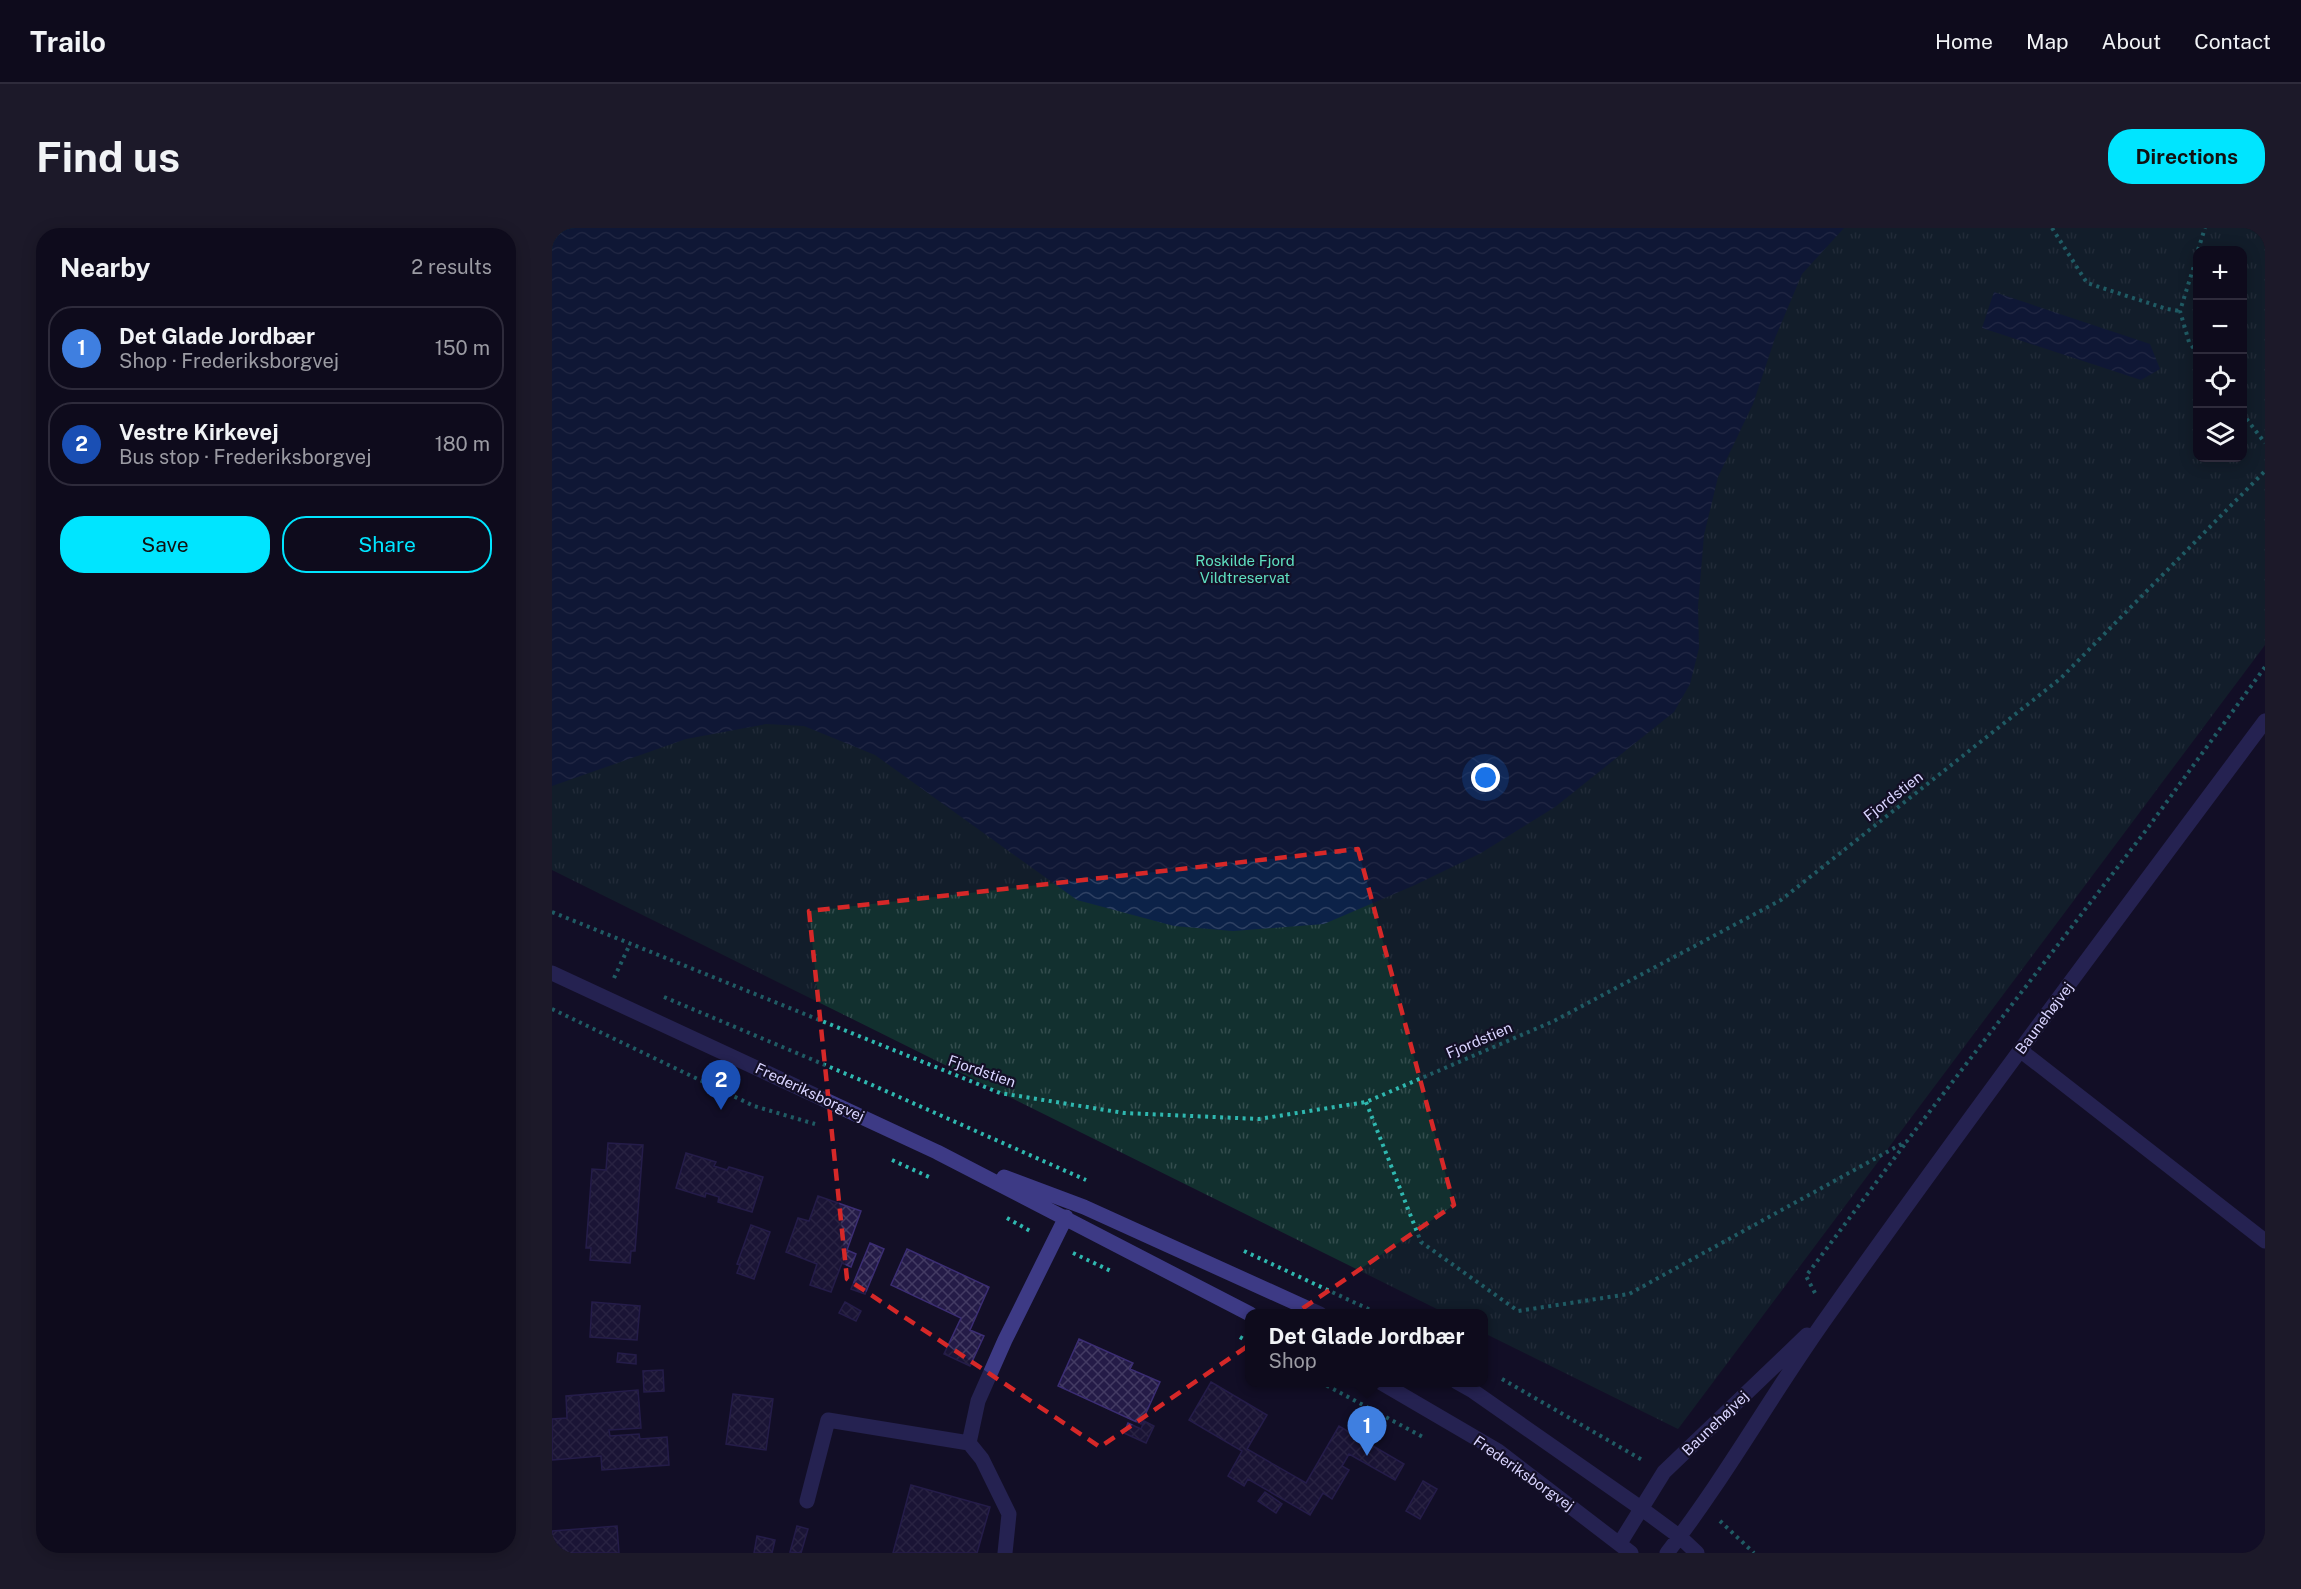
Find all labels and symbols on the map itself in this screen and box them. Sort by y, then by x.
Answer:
park label: Roskilde Fjord Vildtreservat [1195,552,1295,586]
your location [1471,763,1500,792]
street label: Fjordstien [1860,768,1926,824]
street label: Baunehøjvej [2011,979,2077,1057]
street label: Fjordstien [1443,1018,1515,1062]
street label: Fjordstien [946,1052,1018,1090]
street label: Frederiksborgvej [753,1059,867,1125]
pin: 2 [702,1060,740,1110]
street label: Baunehøjvej [1678,1387,1752,1459]
pin: 1 [1348,1406,1386,1456]
street label: Frederiksborgvej [1471,1432,1577,1514]

